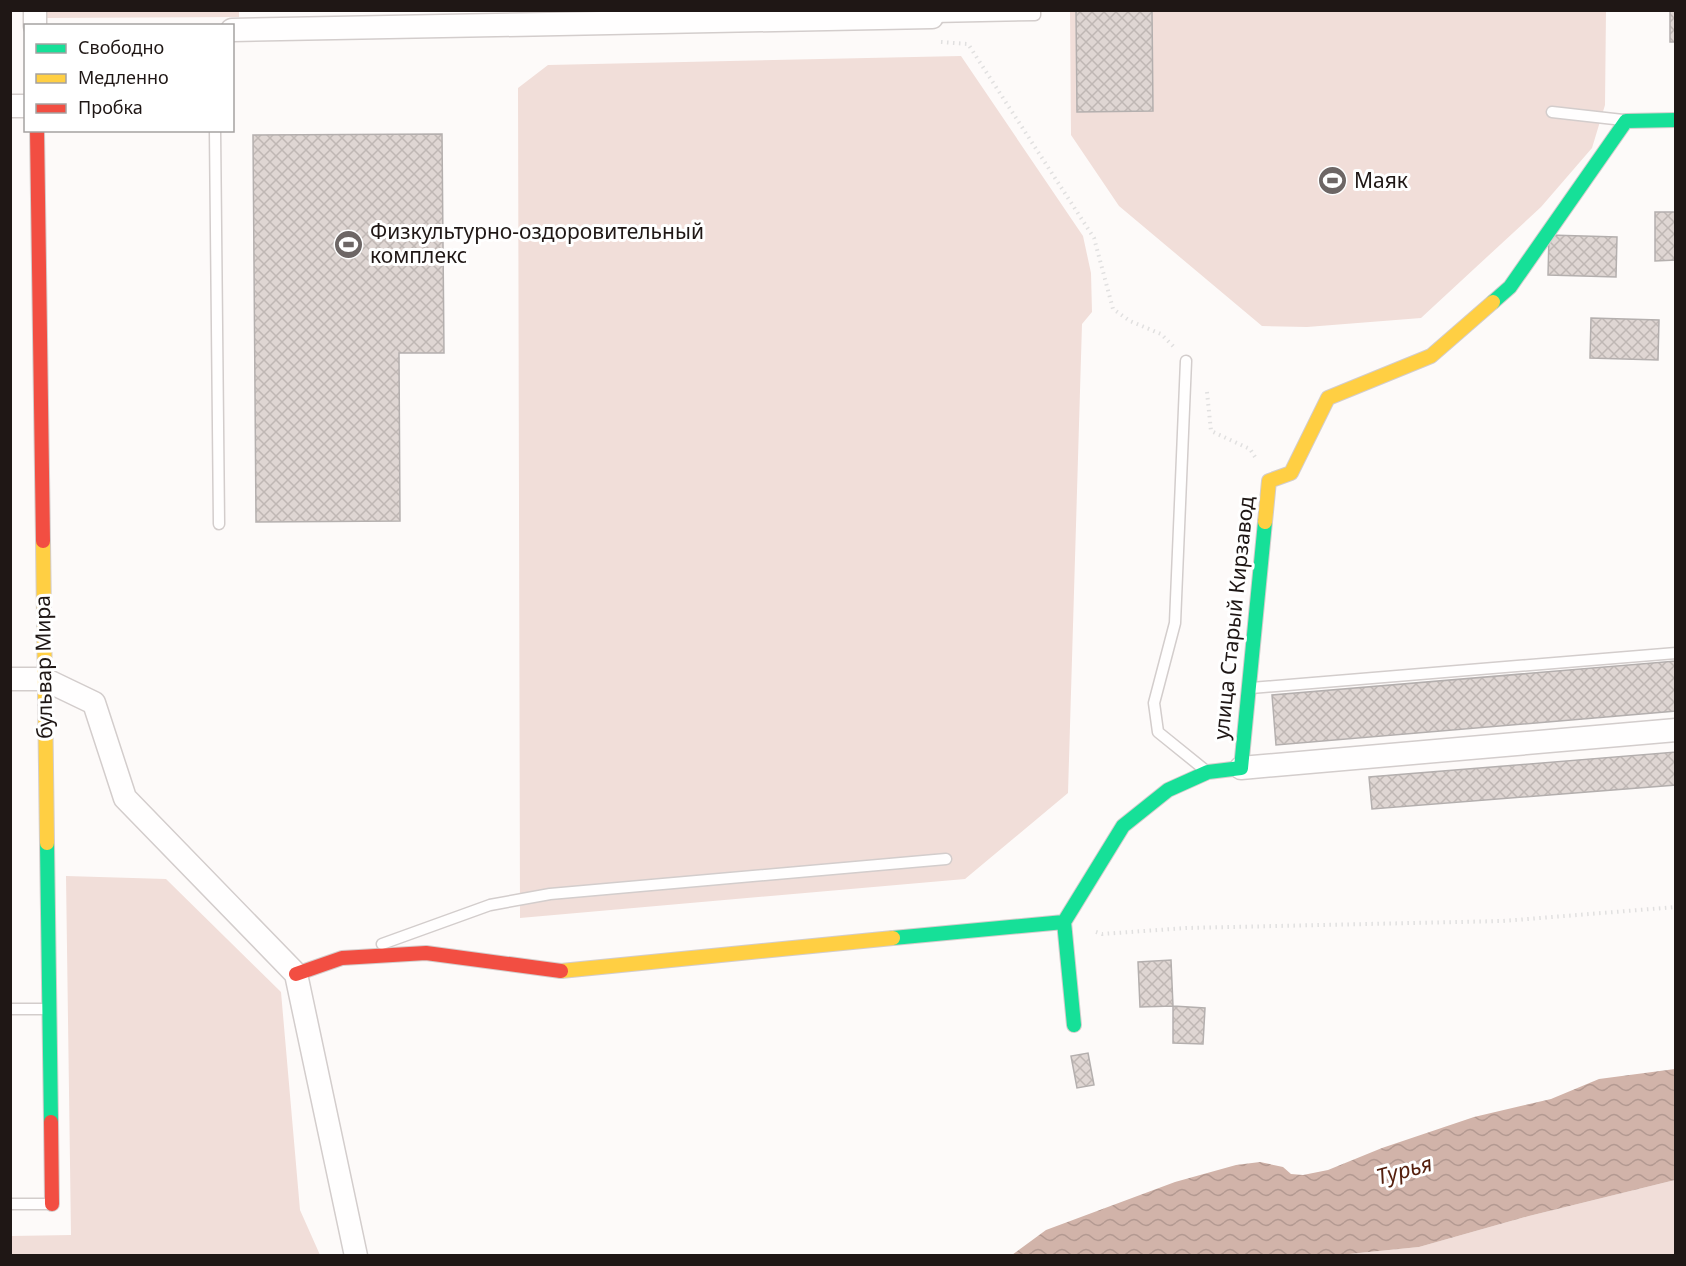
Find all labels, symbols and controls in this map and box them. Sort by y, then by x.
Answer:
legend [24,24,234,132]
text: Свободно [78,35,164,59]
text: Медленно [78,65,169,89]
text: Пробка [78,95,143,119]
sports icon: Маяк [1317,165,1349,197]
place label: Маяк [1354,166,1408,194]
place label: Физкультурно-оздоровительный комплекс [370,217,704,269]
sports icon: Физкультурно-оздоровительный комплекс [333,228,365,260]
street label: улица Старый Кирзавод [1206,494,1260,741]
street label: бульвар Мира [28,595,58,739]
water label: Турья [1372,1147,1435,1191]

